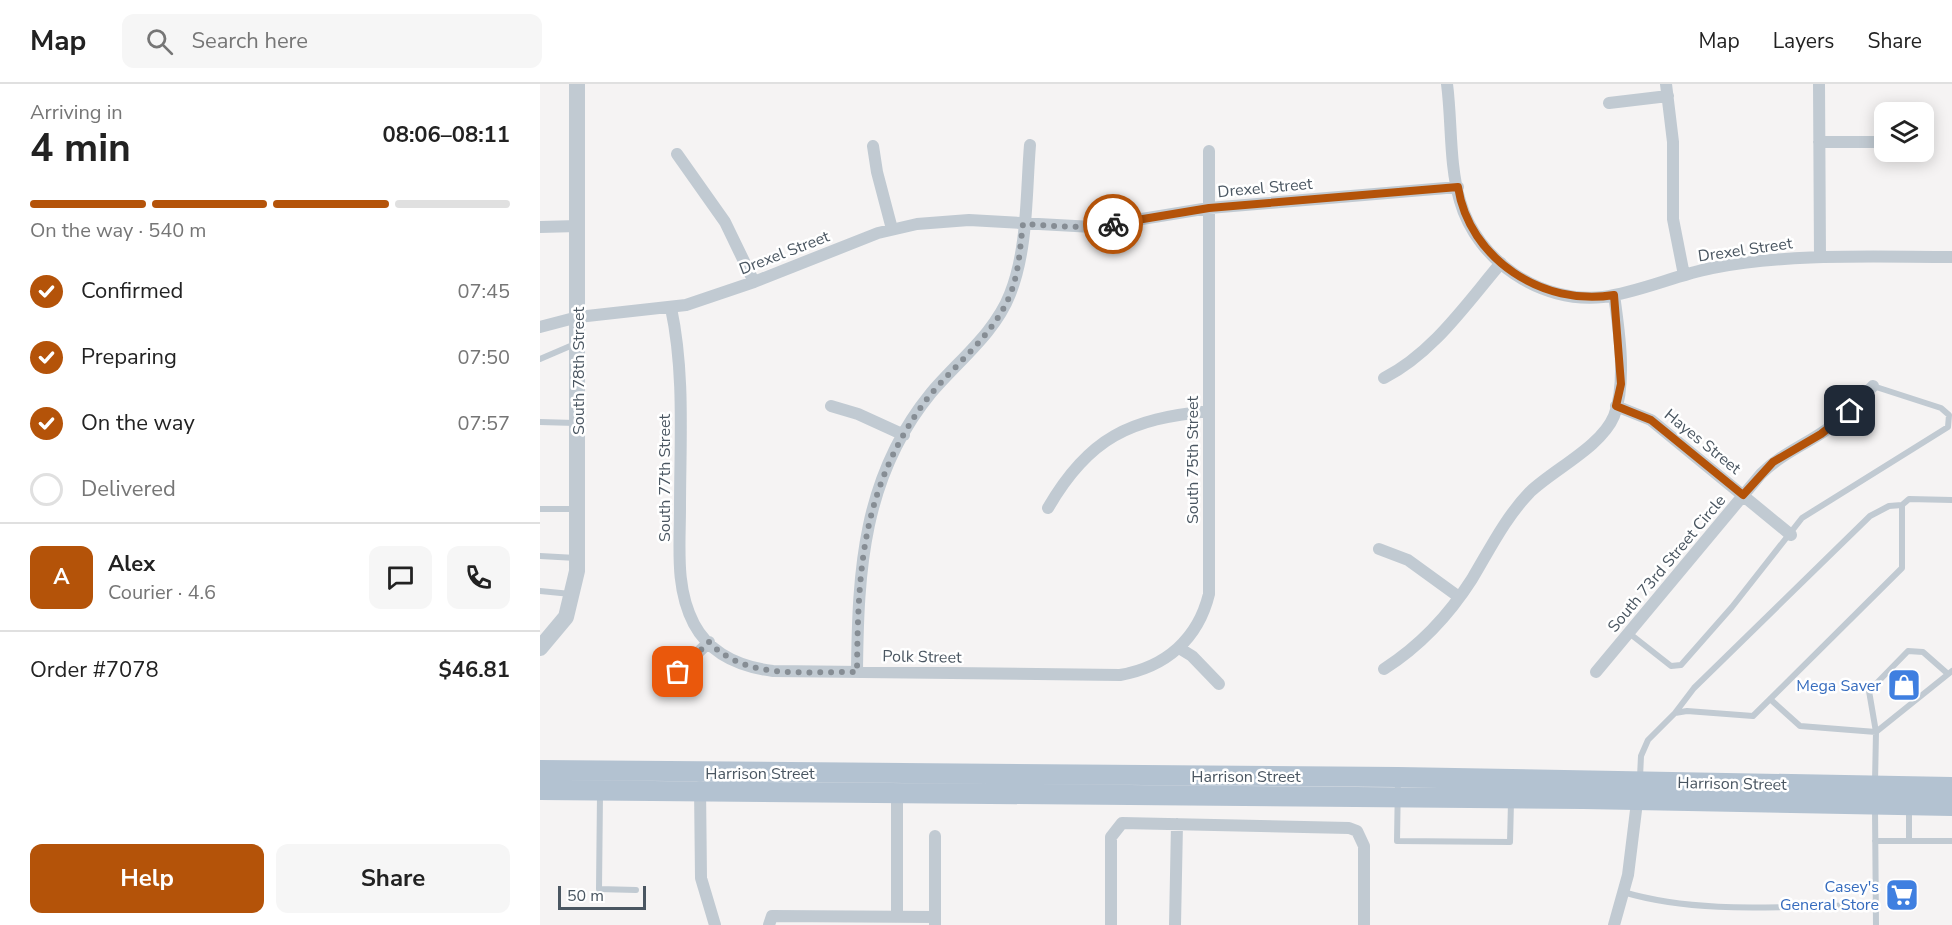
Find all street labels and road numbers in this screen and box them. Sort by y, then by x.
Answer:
street label: Drexel Street [1217,173,1314,203]
street label: Drexel Street [736,225,833,280]
street label: Drexel Street [1696,232,1794,268]
street label: South 78th Street [568,307,590,435]
street label: South 75th Street [1182,396,1204,524]
street label: Hayes Street [1659,404,1746,480]
street label: South 77th Street [654,414,676,542]
street label: South 73rd Street Circle [1603,490,1731,637]
street label: Polk Street [882,645,962,669]
street label: Harrison Street [705,763,815,785]
street label: Harrison Street [1191,766,1301,788]
street label: Harrison Street [1677,772,1787,796]

